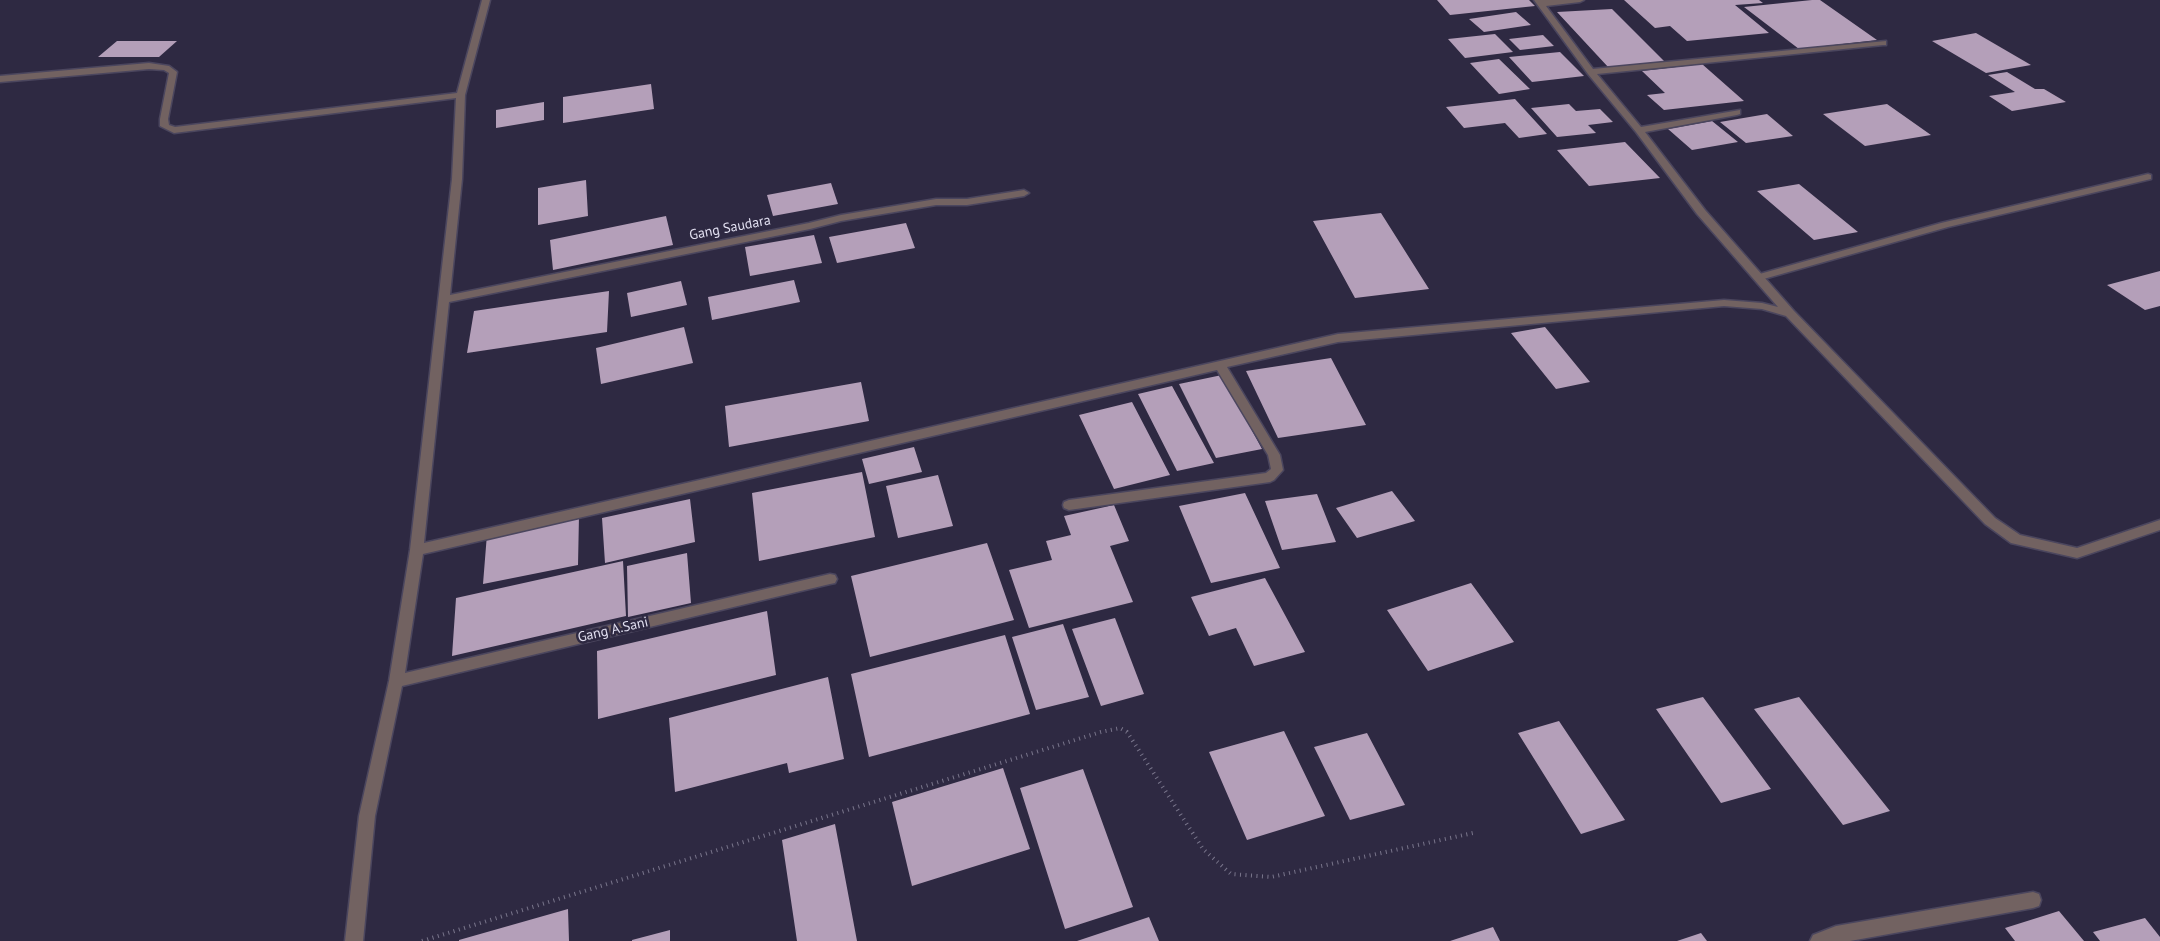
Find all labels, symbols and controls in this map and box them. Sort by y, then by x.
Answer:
street label: Gang Saudara [688,212,772,244]
street label: Gang A.Sani [576,614,650,646]

